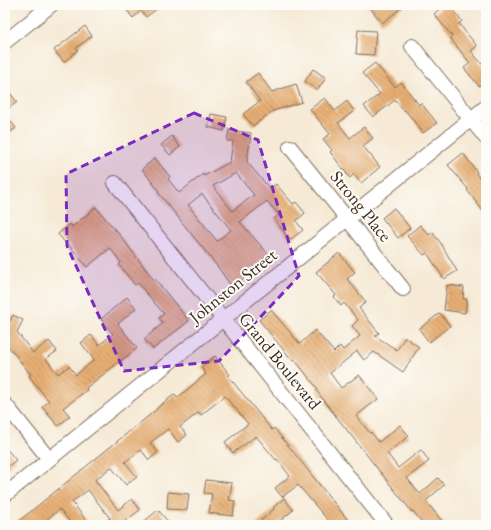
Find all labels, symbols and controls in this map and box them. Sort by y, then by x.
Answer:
street label: Strong Place [326,165,397,246]
street label: Johnston Street [182,243,282,329]
street label: Grand Boulevard [234,307,327,415]

